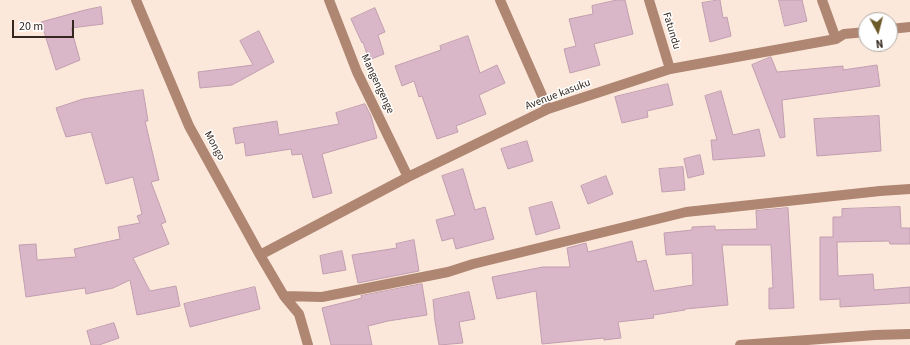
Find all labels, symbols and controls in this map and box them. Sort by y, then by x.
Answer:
street label: Fatundu [659,11,683,51]
scale bar [14,12,76,38]
north arrow [858,12,898,52]
text: 20 m [19,18,43,35]
text: N [875,36,884,51]
street label: Mangengenge [357,52,397,116]
street label: Avenue kasuku [523,77,593,113]
street label: Mongo [201,129,227,163]

